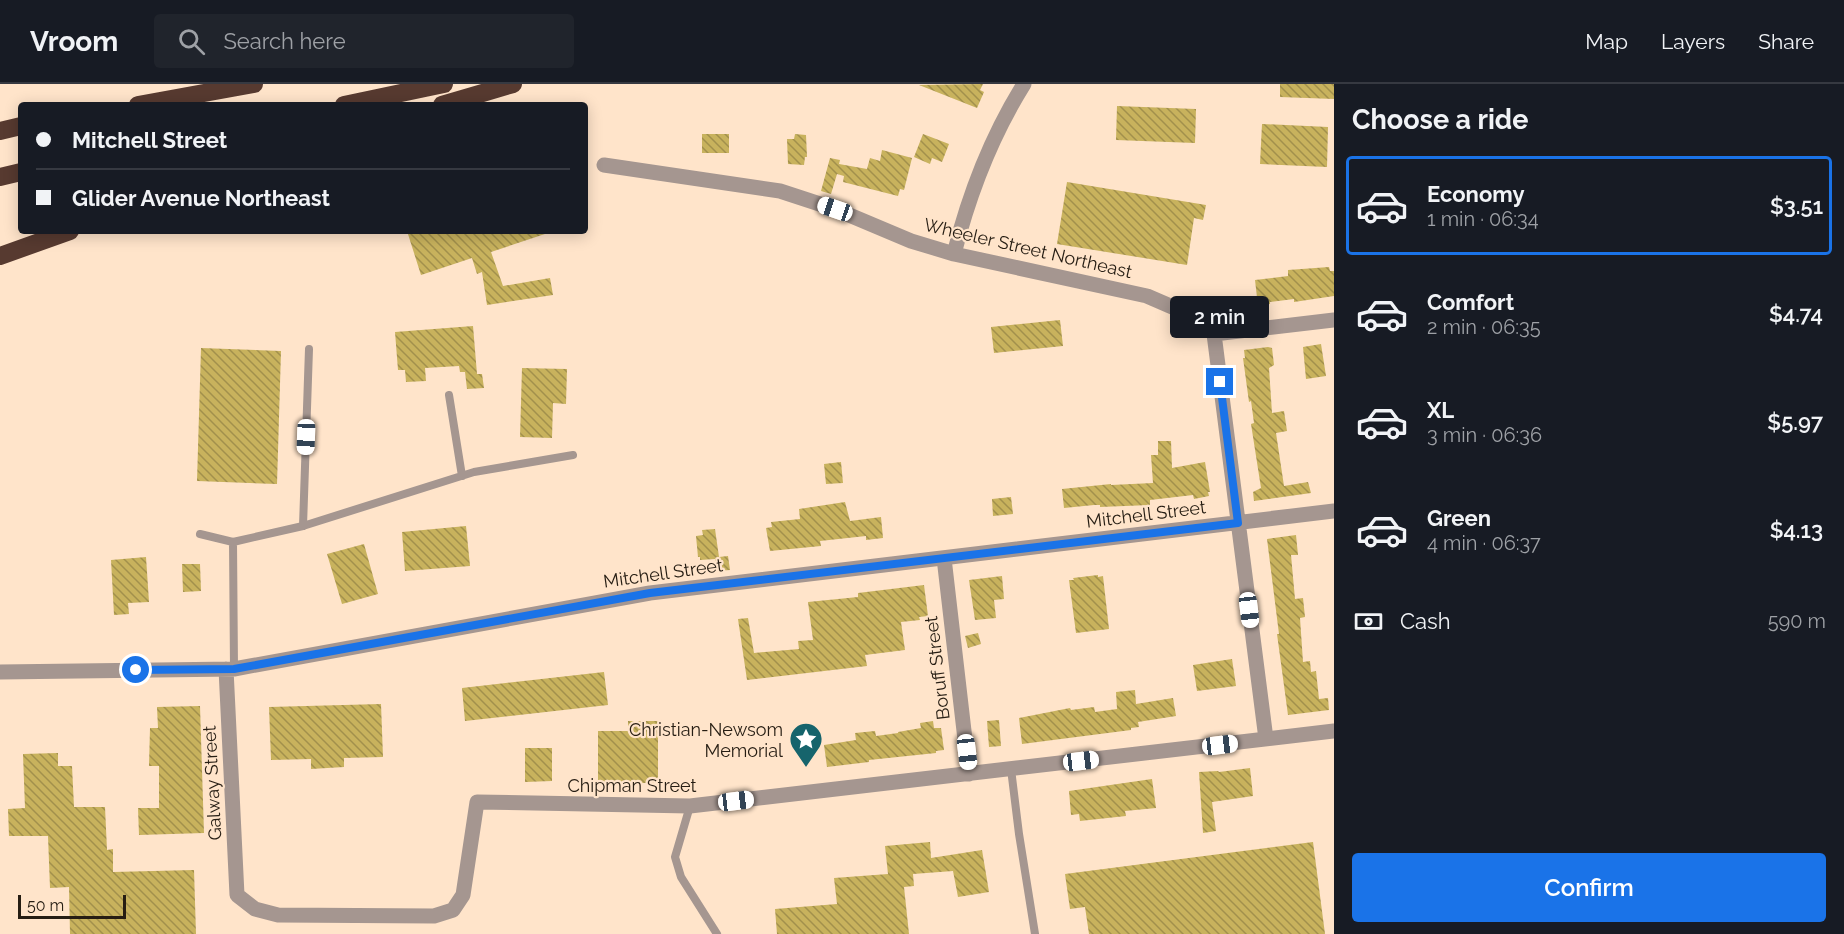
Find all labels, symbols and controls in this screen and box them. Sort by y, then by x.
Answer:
search box [154,14,574,68]
text: Vroom [30,25,118,58]
icon: search [175,25,208,58]
text: Search here [223,28,346,54]
text: Map [1585,29,1628,54]
text: Layers [1661,29,1725,54]
text: Share [1758,29,1814,54]
text: Choose a ride [1352,104,1528,135]
text: Mitchell Street [72,127,227,153]
icon: car [1355,179,1409,233]
text: Economy [1427,181,1525,207]
text: Glider Avenue Northeast [72,185,330,211]
text: $3.51 [1770,193,1823,219]
car [815,195,855,223]
text: 1 min · 06:34 [1427,207,1539,231]
street label: Wheeler Street Northeast [922,214,1134,282]
icon: car [1355,287,1409,341]
text: Comfort [1427,289,1514,315]
callout: 2 min [1170,295,1270,337]
text: $4.74 [1769,301,1823,327]
text: 2 min [1194,305,1245,329]
text: 2 min · 06:35 [1427,315,1541,339]
route end [1206,368,1233,395]
icon: car [1355,395,1409,449]
text: XL [1427,397,1454,423]
text: $5.97 [1767,409,1823,435]
car [296,419,316,455]
text: 3 min · 06:36 [1427,423,1542,447]
street label: Mitchell Street [1085,496,1207,532]
icon: car [1355,503,1409,557]
text: Green [1427,505,1491,531]
text: $4.13 [1770,517,1823,543]
text: 4 min · 06:37 [1427,531,1541,555]
street label: Mitchell Street [602,554,724,592]
car [1238,591,1260,629]
icon: cash [1352,605,1385,638]
text: Cash [1400,608,1451,634]
text: 590 m [1768,609,1826,633]
street label: Boruff Street [920,615,954,721]
route start [122,656,149,683]
place label: Christian-Newsom Memorial [629,719,783,761]
place icon: Christian-Newsom Memorial [788,721,824,768]
street label: Galway Street [199,725,225,841]
car [956,733,978,771]
car [1201,734,1239,756]
car [1062,750,1100,772]
street label: Chipman Street [567,775,697,796]
car [717,790,755,812]
button: Confirm [1352,853,1826,922]
scale bar [18,892,126,920]
text: 50 m [27,896,64,915]

